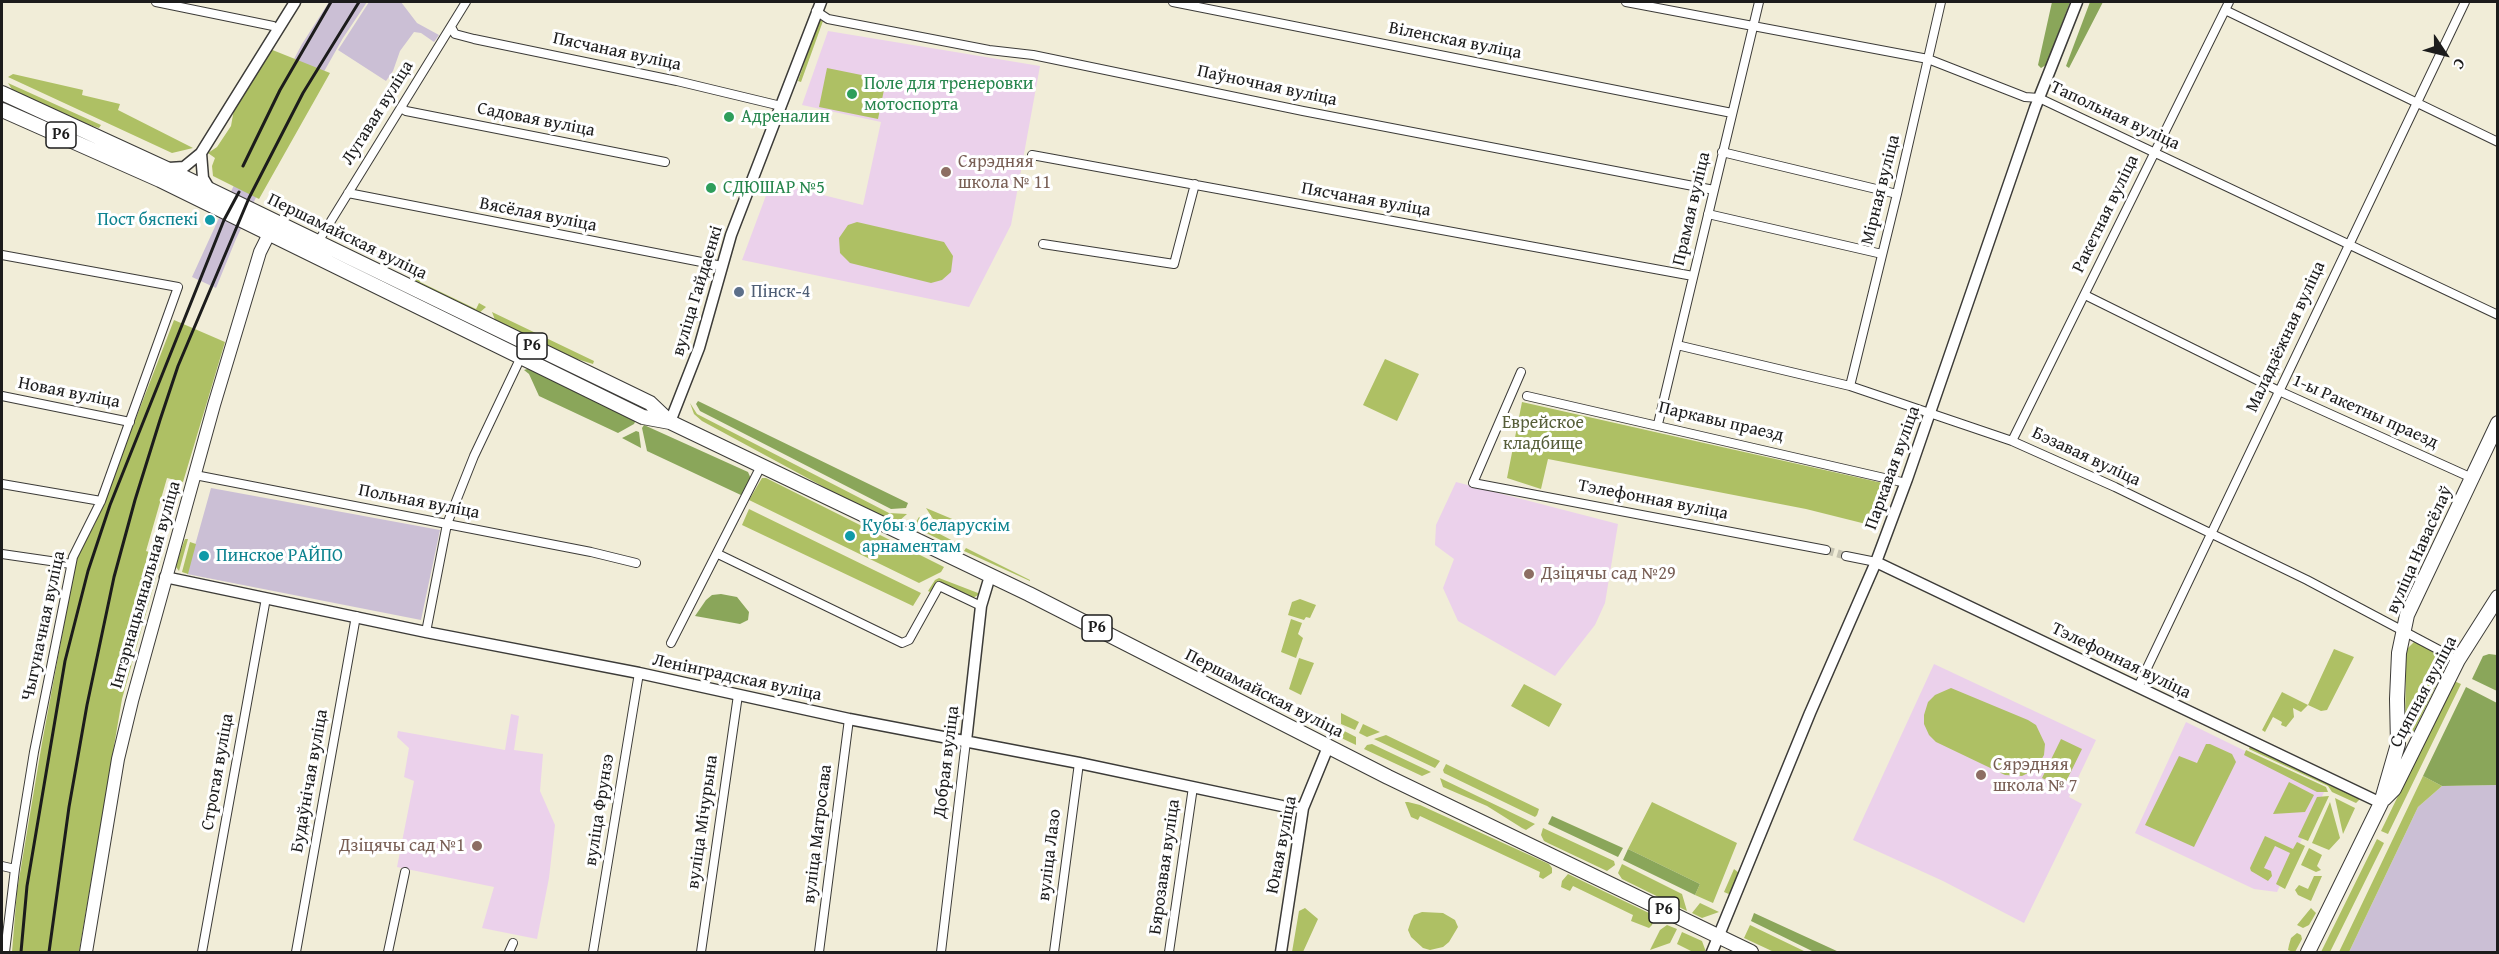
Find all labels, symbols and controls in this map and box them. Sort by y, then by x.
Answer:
street label: Віленская вуліца [1387,18,1523,64]
north arrow [2415,24,2475,84]
street label: Пясчаная вуліца [551,28,683,76]
text: С [2447,54,2472,75]
street label: Лугавая вуліца [337,57,419,169]
street label: Паўночная вуліца [1195,61,1339,111]
place label: Поле для тренеровки мотоспорта [864,73,1033,116]
street label: Тапольная вуліца [2047,77,2183,155]
marker: Поле для тренеровки мотоспорта [845,87,859,101]
street label: Садовая вуліца [475,98,597,142]
place label: Адреналин [741,106,830,128]
marker: Адреналин [722,110,736,124]
road number: Р6 [46,122,76,148]
street label: Мірная вуліца [1857,133,1905,247]
street label: Прамая вуліца [1668,150,1716,268]
place label: Сярэдняя школа № 11 [958,151,1051,194]
street label: Ракетная вуліца [2068,151,2144,277]
marker: Сярэдняя школа № 11 [939,165,953,179]
place label: СДЮШАР №5 [723,177,825,199]
street label: Пясчаная вуліца [1300,178,1432,222]
marker: СДЮШАР №5 [704,181,718,195]
street label: Першамайская вуліца [264,189,430,285]
street label: Вясёлая вуліца [478,193,598,237]
place label: Пост бяспекі [97,209,198,231]
marker: Пост бяспекі [203,213,217,227]
street label: вуліца Гайдаенкі [668,223,728,359]
street label: Маладзёжная вуліца [2242,258,2330,416]
place label: Пінск-4 [751,281,810,303]
marker: Пінск-4 [732,285,746,299]
road number: Р6 [517,333,547,359]
street label: 1-ы Ракетны праезд [2289,370,2441,454]
street label: Новая вуліца [16,373,122,413]
street label: Паркавы праезд [1656,397,1786,447]
street label: Паркавая вуліца [1861,403,1925,533]
park label: Еврейское кладбище [1502,412,1584,454]
street label: Бэзавая вуліца [2028,422,2144,492]
street label: Тэлефонная вуліца [1576,475,1730,525]
street label: Інтэрнацыянальная вуліца [106,479,186,691]
street label: Польная вуліца [357,480,481,524]
street label: вуліца Навасёлаў [2382,483,2458,617]
place label: Кубы з беларускім арнаментам [862,515,1010,558]
marker: Кубы з беларускім арнаментам [843,529,857,543]
place label: Пинское РАЙПО [216,545,343,567]
street label: Чыгуначная вуліца [18,549,70,703]
marker: Пинское РАЙПО [197,549,211,563]
place label: Дзіцячы сад №29 [1541,563,1676,585]
marker: Дзіцячы сад №29 [1522,567,1536,581]
road number: Р6 [1082,615,1112,641]
street label: Тэлефонная вуліца [2048,618,2194,704]
street label: Сцяпная вуліца [2386,633,2462,751]
street label: Першамайская вуліца [1181,645,1347,743]
street label: Ленінградская вуліца [651,650,823,706]
street label: Добрая вуліца [929,705,965,819]
street label: Будаўнічая вуліца [287,708,333,854]
street label: Строгая вуліца [197,712,239,832]
street label: вуліца Фрунзэ [580,753,620,867]
street label: вуліца Мічурына [683,754,723,890]
place label: Сярэдняя школа № 7 [1993,754,2077,796]
street label: вуліца Матросава [799,763,837,905]
marker: Сярэдняя школа № 7 [1974,768,1988,782]
street label: Юная вуліца [1262,794,1302,896]
street label: Бярозавая вуліца [1145,798,1185,936]
street label: вуліца Лазо [1034,808,1066,902]
place label: Дзіцячы сад №1 [339,835,465,857]
marker: Дзіцячы сад №1 [470,839,484,853]
road number: Р6 [1649,897,1679,923]

